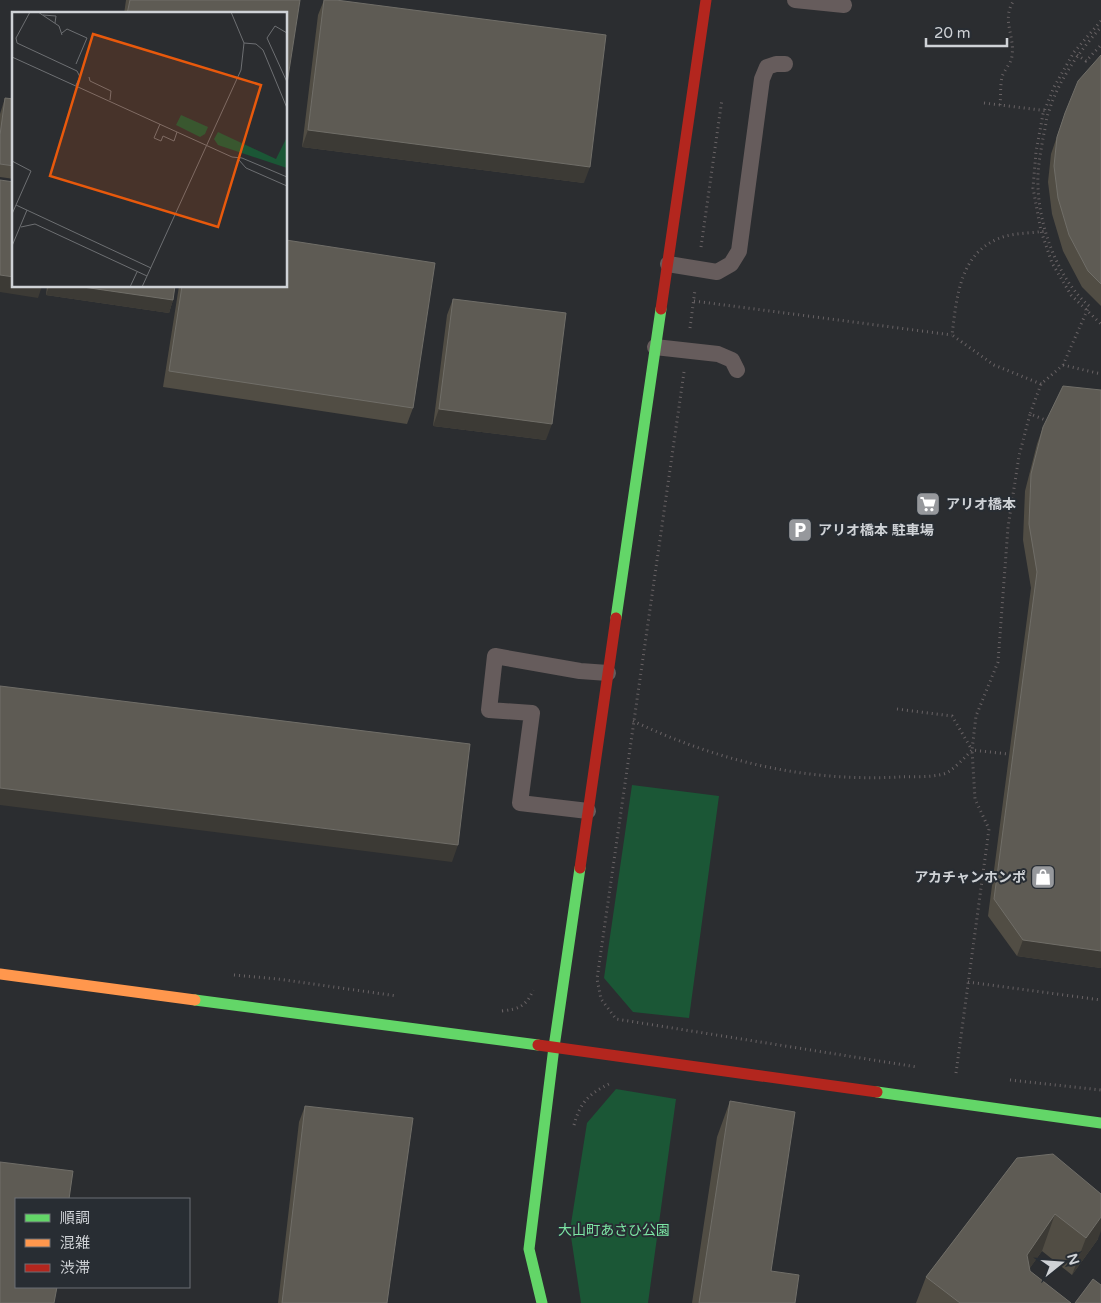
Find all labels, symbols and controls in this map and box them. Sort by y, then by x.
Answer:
inset map [12,12,288,288]
scale bar [926,15,1007,47]
text: 20 m [934,24,971,42]
supermarket icon: アリオ橋本 [915,491,941,517]
place label: アリオ橋本 [946,496,1016,513]
parking icon: アリオ橋本 駐車場 [787,517,813,543]
place label: アリオ橋本 駐車場 [818,522,934,539]
shop icon: アカチャンホンポ [1030,864,1056,890]
place label: アカチャンホンポ [914,869,1026,886]
legend [15,1198,190,1288]
text: 順調 [60,1209,90,1227]
park label: 大山町あさひ公園 [558,1222,670,1239]
text: 混雑 [60,1234,90,1252]
north arrow [1036,1238,1086,1288]
text: N [1063,1251,1083,1267]
text: 渋滞 [60,1259,90,1277]

